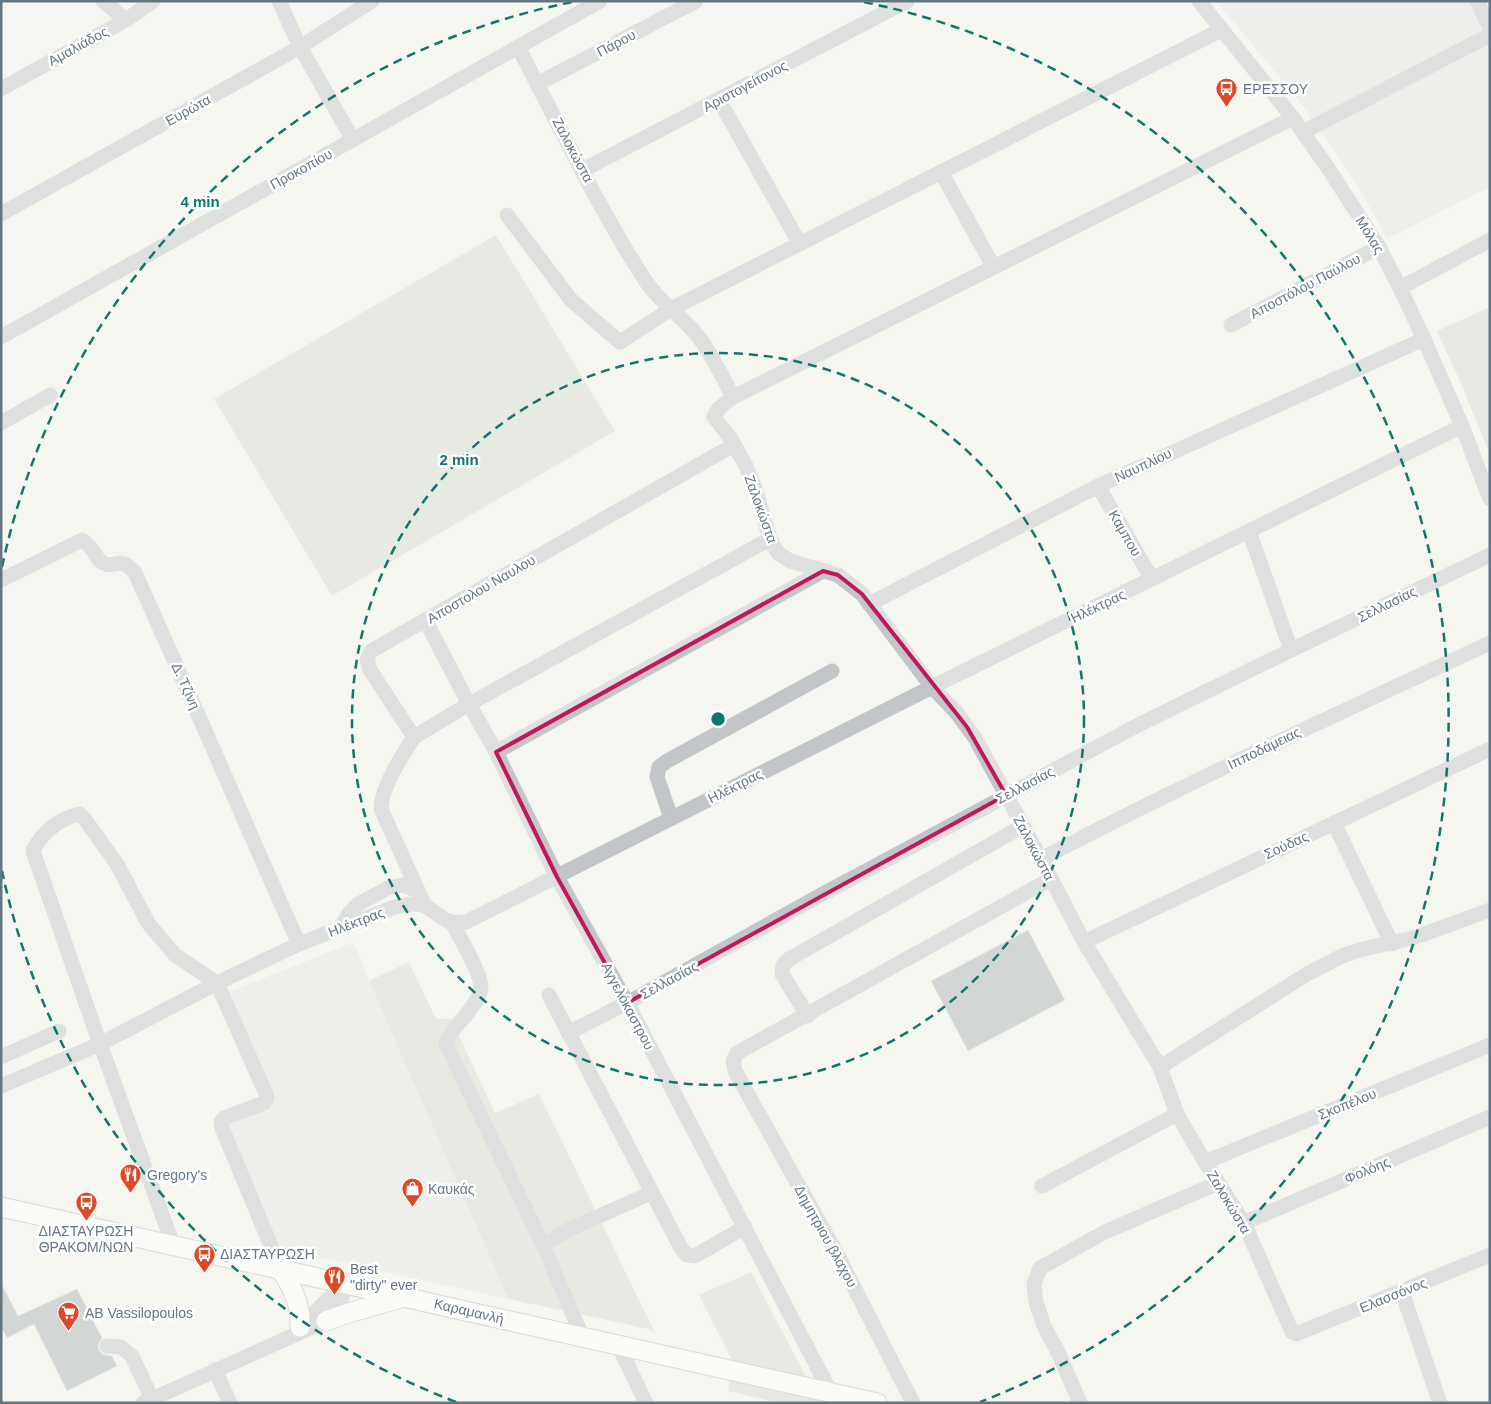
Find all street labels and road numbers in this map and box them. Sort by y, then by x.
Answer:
street label: Αμαλιάδος [45,23,111,69]
street label: Πάρου [594,26,638,60]
street label: Αριστογείτονος [700,57,790,115]
street label: Ευρώτα [163,91,213,129]
street label: Ζαλοκώστα [549,115,597,185]
street label: Προκοπίου [267,145,335,193]
street label: Μόλας [1352,213,1388,257]
street label: Αποστόλου Παύλου [1247,250,1363,322]
street label: Ναυπλίου [1112,445,1174,485]
street label: Ζαλοκώστα [741,473,781,545]
street label: Καμπου [1106,507,1144,559]
street label: Αποστολου Ναυλου [424,551,538,627]
street label: Σελλασίας [1355,583,1419,625]
street label: Ηλέκτρας [1068,586,1128,626]
street label: Δ. Τζίνη [169,660,203,712]
street label: Ιπποδάμειας [1225,723,1303,772]
street label: Σελλασίας [993,763,1057,807]
street label: Ηλέκτρας [705,765,765,806]
street label: Ζαλοκώστα [1010,813,1058,883]
street label: Σούδας [1261,828,1311,862]
street label: Ηλέκτρας [326,904,386,940]
street label: Σελλασίας [637,958,701,1002]
street label: Αγγελόκαστρου [598,960,658,1052]
street label: Σκοπέλου [1316,1085,1378,1123]
street label: Φολόης [1342,1153,1392,1187]
street label: Ζαλοκώστα [1204,1167,1254,1237]
street label: Δημητριου βλαχου [791,1182,861,1290]
street label: Ελασσόνος [1357,1274,1429,1316]
street label: Καραμανλή [432,1295,506,1327]

